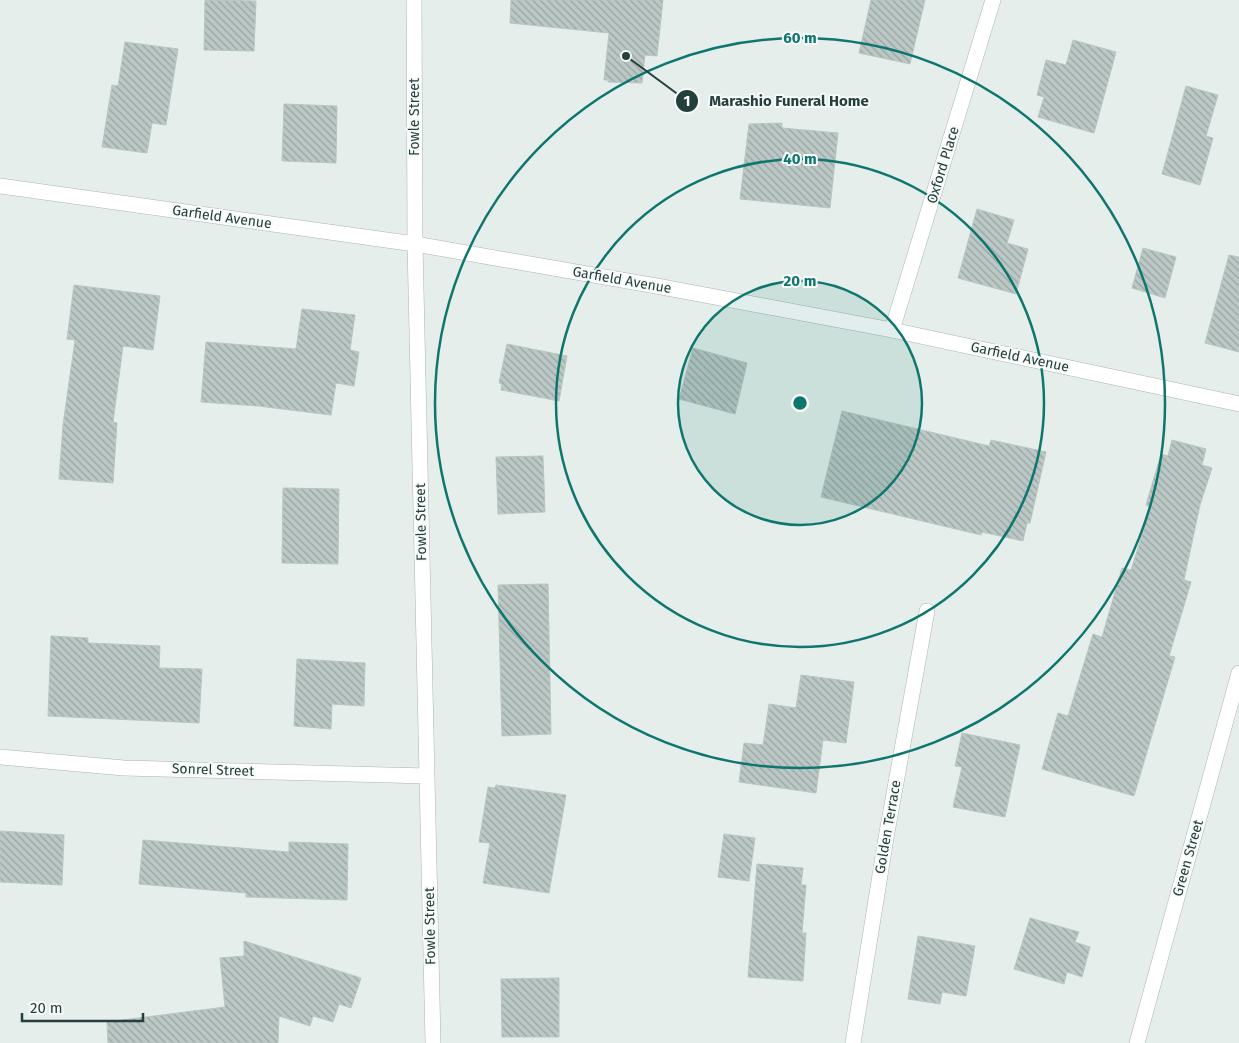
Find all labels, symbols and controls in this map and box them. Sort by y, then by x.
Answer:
text: 60 m [783,29,817,47]
street label: Fowle Street [406,77,423,156]
callout: Marashio Funeral Home [674,86,879,116]
text: 1 [684,92,690,110]
text: Marashio Funeral Home [709,92,869,110]
street label: Oxford Place [923,124,963,206]
text: 40 m [783,150,817,168]
street label: Garfield Avenue [171,202,273,232]
street label: Garfield Avenue [571,263,673,297]
text: 20 m [784,272,816,290]
street label: Garfield Avenue [969,338,1071,376]
centre of rings [791,394,809,412]
street label: Fowle Street [412,482,430,561]
street label: Sonrel Street [172,760,255,780]
street label: Golden Terrace [871,779,905,875]
street label: Green Street [1169,817,1207,898]
street label: Fowle Street [421,886,439,965]
scale bar [22,990,144,1022]
text: 20 m [30,999,63,1017]

